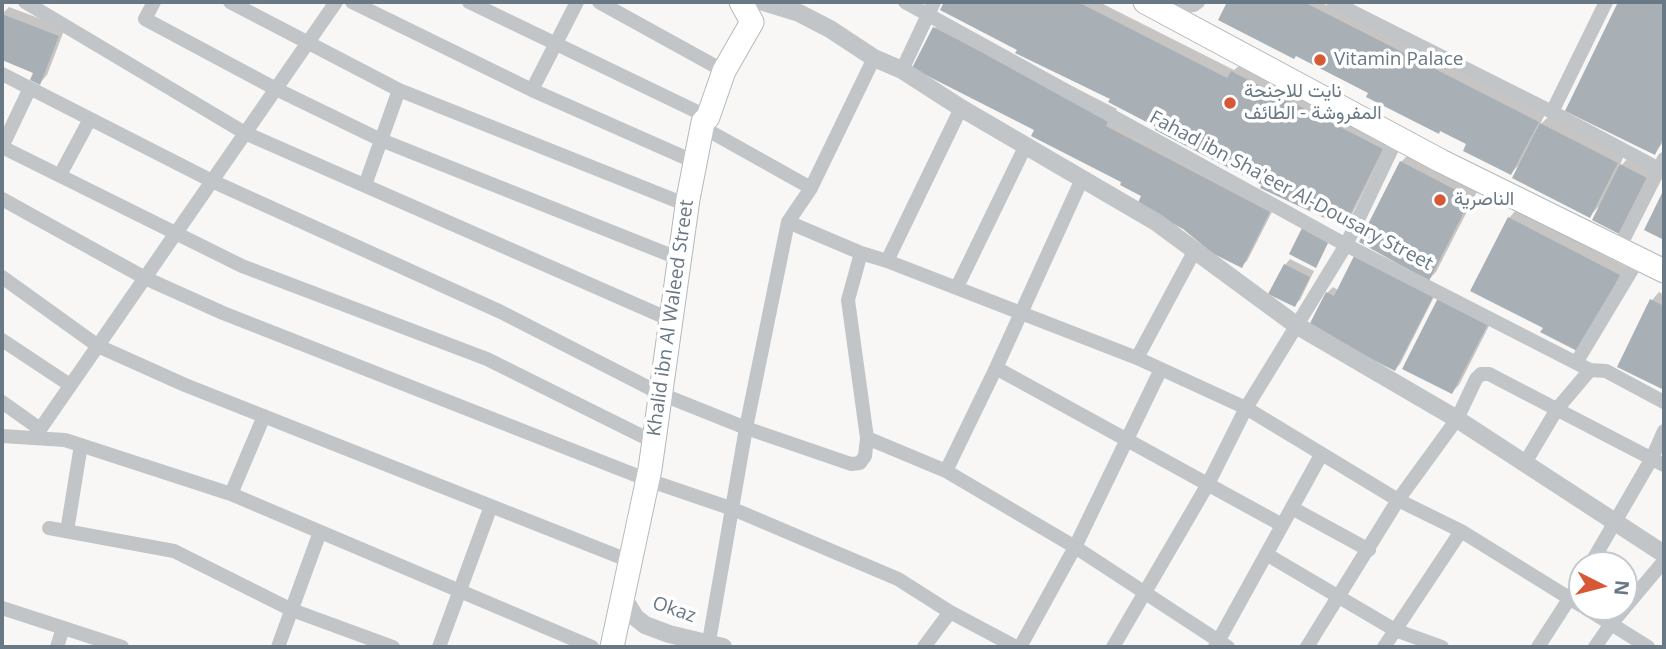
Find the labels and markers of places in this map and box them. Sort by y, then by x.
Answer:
place label: Vitamin Palace [1334,49,1464,71]
marker: Vitamin Palace [1312,52,1328,68]
place label: نايت للاجنحة المفروشة - الطائف [1244,81,1382,125]
marker: نايت للاجنحة المفروشة - الطائف [1222,95,1238,111]
place label: الناصرية [1454,189,1514,211]
marker: الناصرية [1432,192,1448,208]

